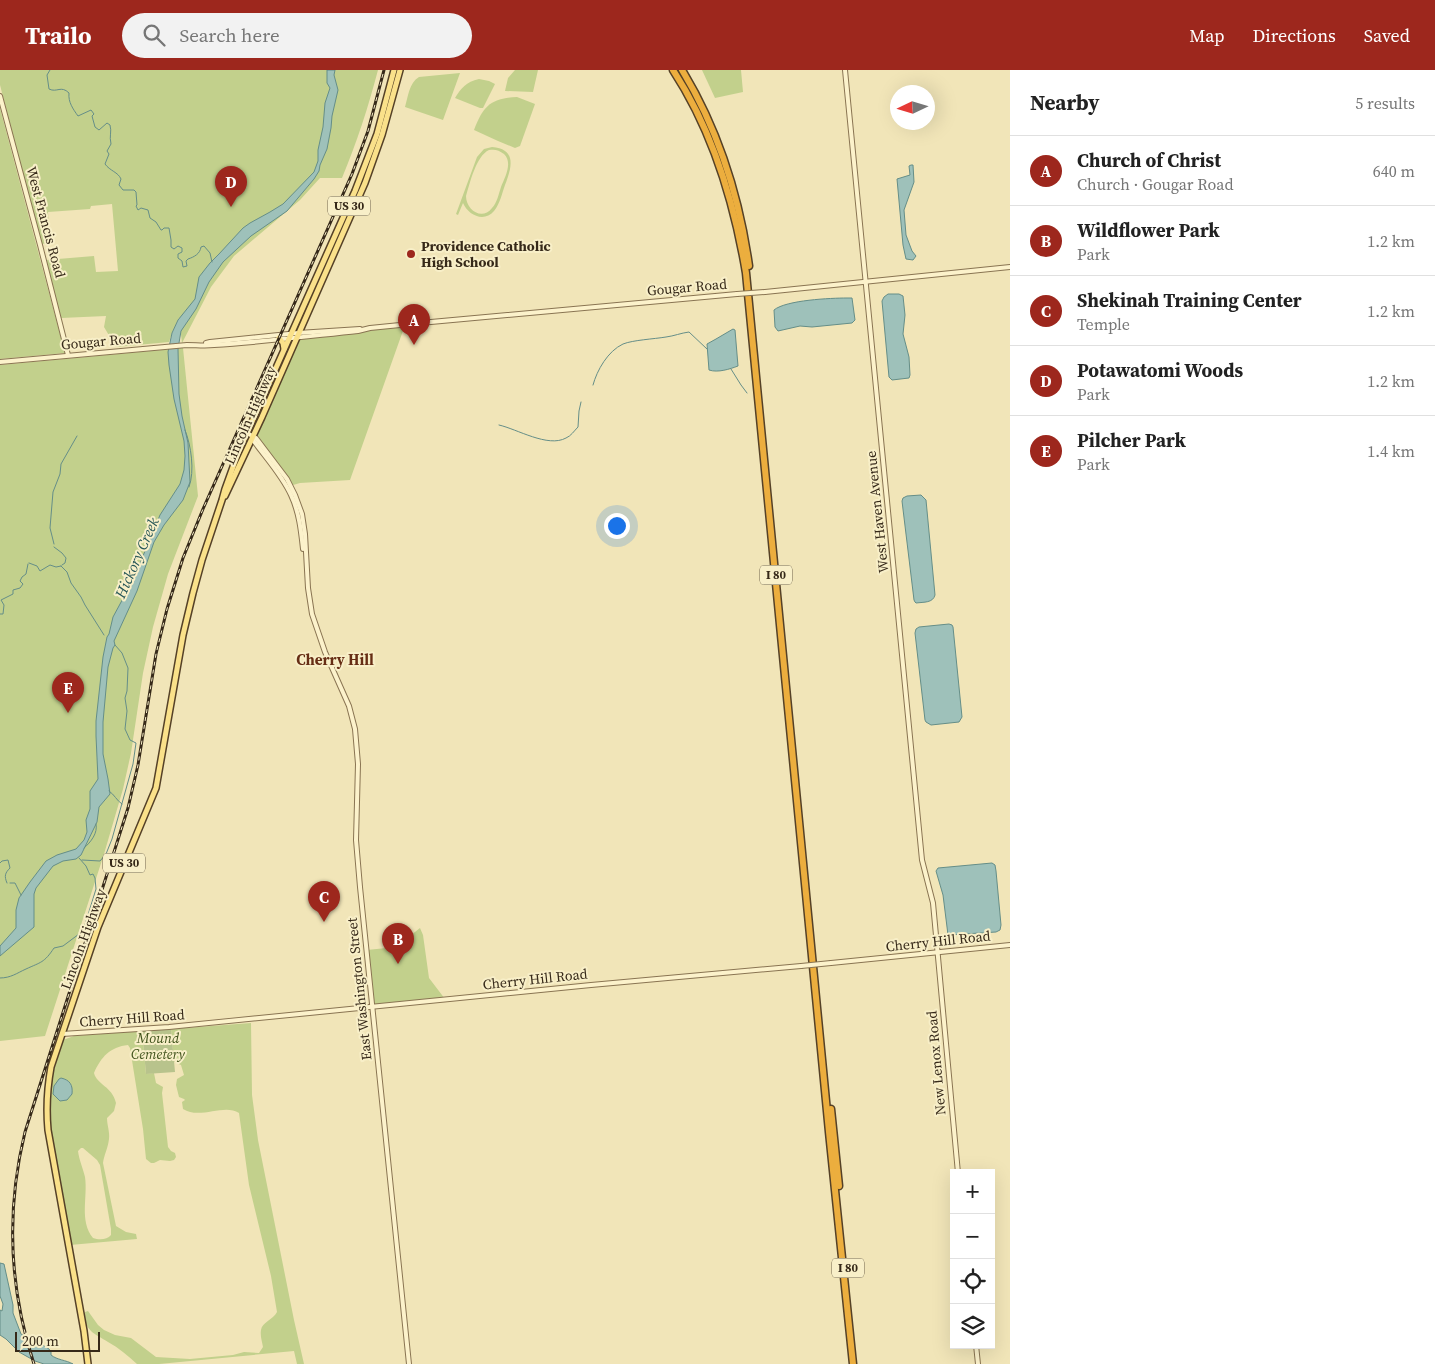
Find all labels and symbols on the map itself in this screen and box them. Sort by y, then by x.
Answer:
north arrow [890,85,935,130]
street label: West Francis Road [21,164,71,280]
pin: D [215,166,247,207]
road number: US 30 [328,196,370,216]
place label: Providence Catholic High School [421,236,551,272]
marker: Providence Catholic High School [405,248,417,260]
street label: Gougar Road [646,274,728,300]
pin: A [398,304,430,345]
street label: Gougar Road [60,328,142,354]
street label: Lincoln Highway [219,362,281,468]
street label: West Haven Avenue [861,450,893,574]
water label: Hickory Creek [109,513,164,602]
your location [604,513,630,539]
road number: I 80 [760,566,792,584]
district label: Cherry Hill [296,649,374,670]
pin: E [52,672,84,713]
road number: US 30 [103,854,145,872]
pin: C [308,881,340,922]
street label: Lincoln Highway [55,885,111,992]
street label: East Washington Street [342,916,376,1061]
pin: B [382,923,414,964]
street label: Cherry Hill Road [885,926,991,956]
street label: Cherry Hill Road [482,964,588,994]
street label: Cherry Hill Road [79,1004,185,1032]
street label: New Lenox Road [921,1010,951,1116]
park label: Mound Cemetery [131,1028,185,1064]
road number: I 80 [832,1258,864,1278]
scale bar [15,1329,100,1352]

